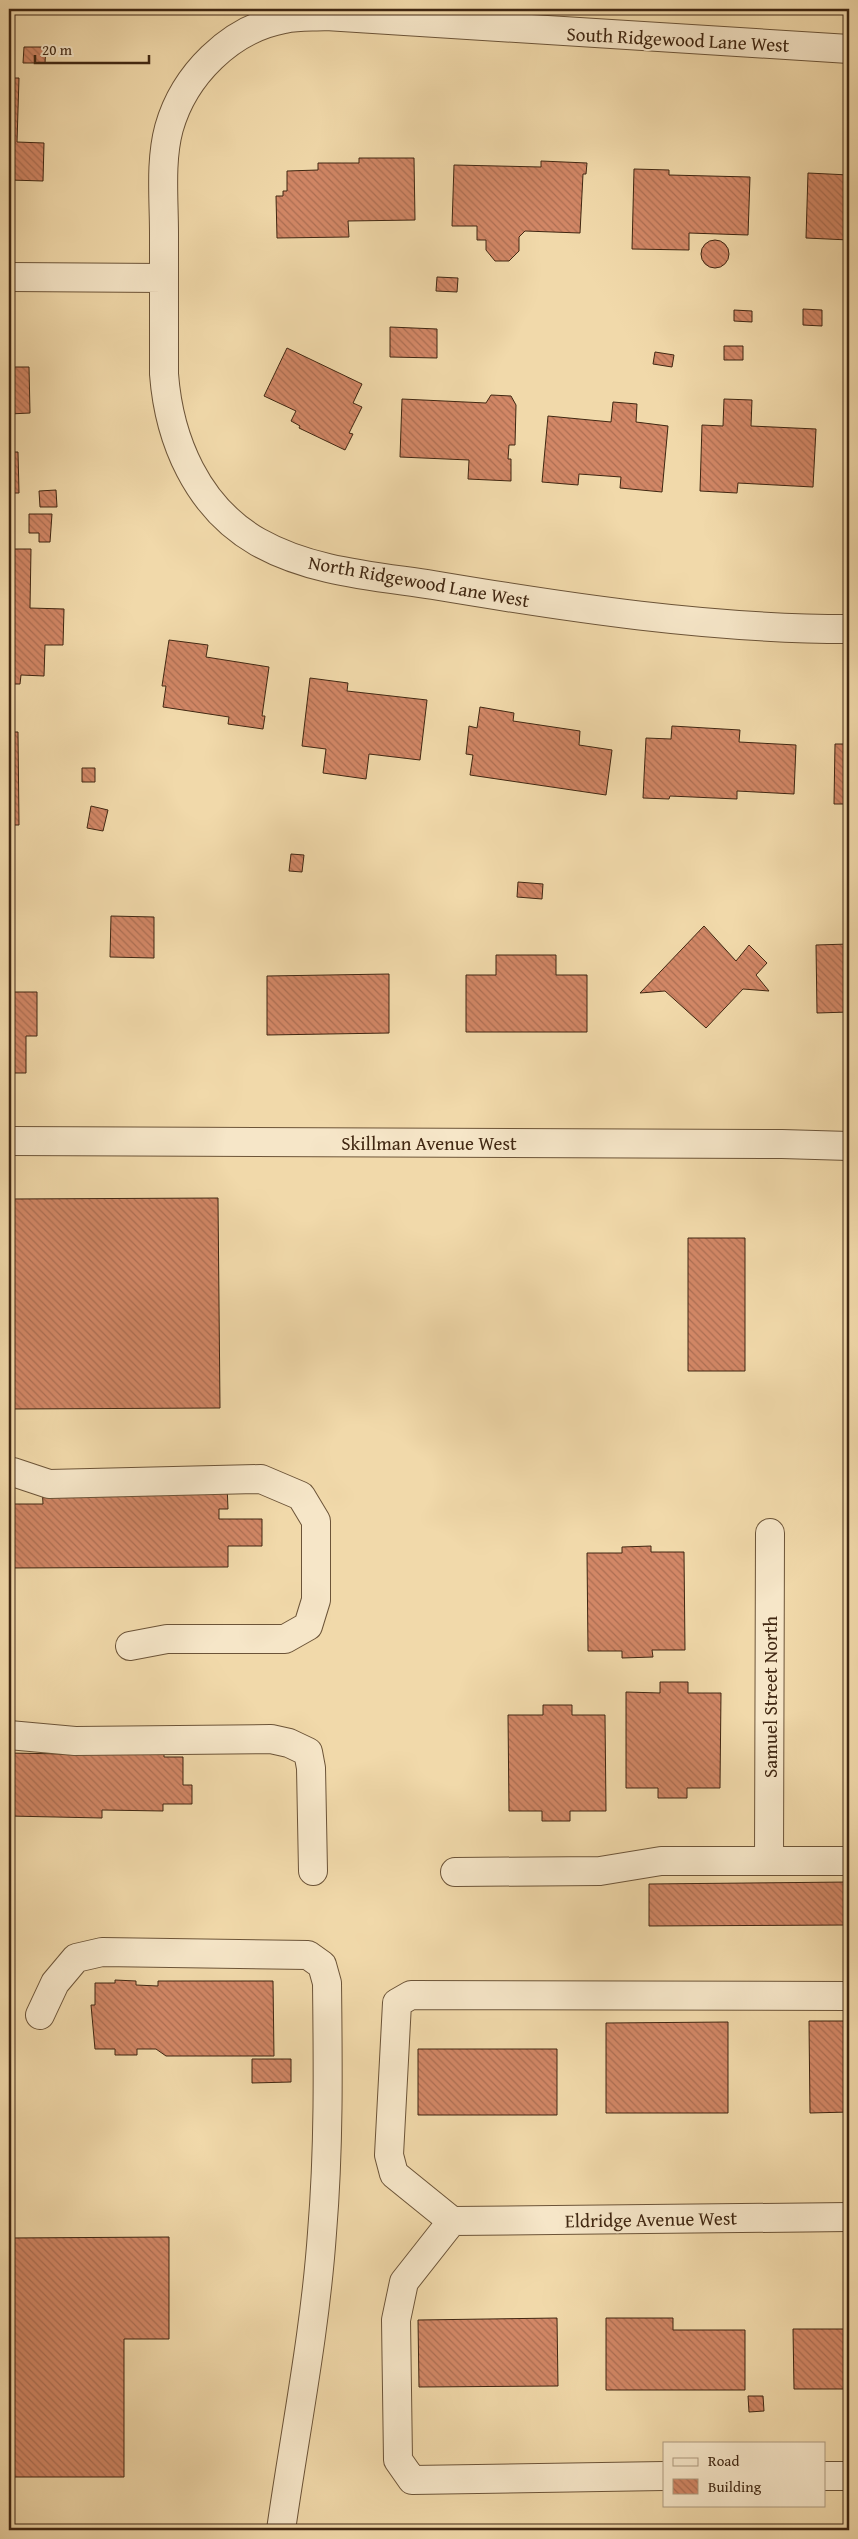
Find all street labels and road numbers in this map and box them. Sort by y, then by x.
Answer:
street label: South Ridgewood Lane West [566,19,790,59]
street label: North Ridgewood Lane West [306,548,532,614]
street label: Skillman Avenue West [341,1129,517,1157]
street label: Samuel Street North [756,1616,784,1778]
street label: Eldridge Avenue West [565,2203,738,2234]

